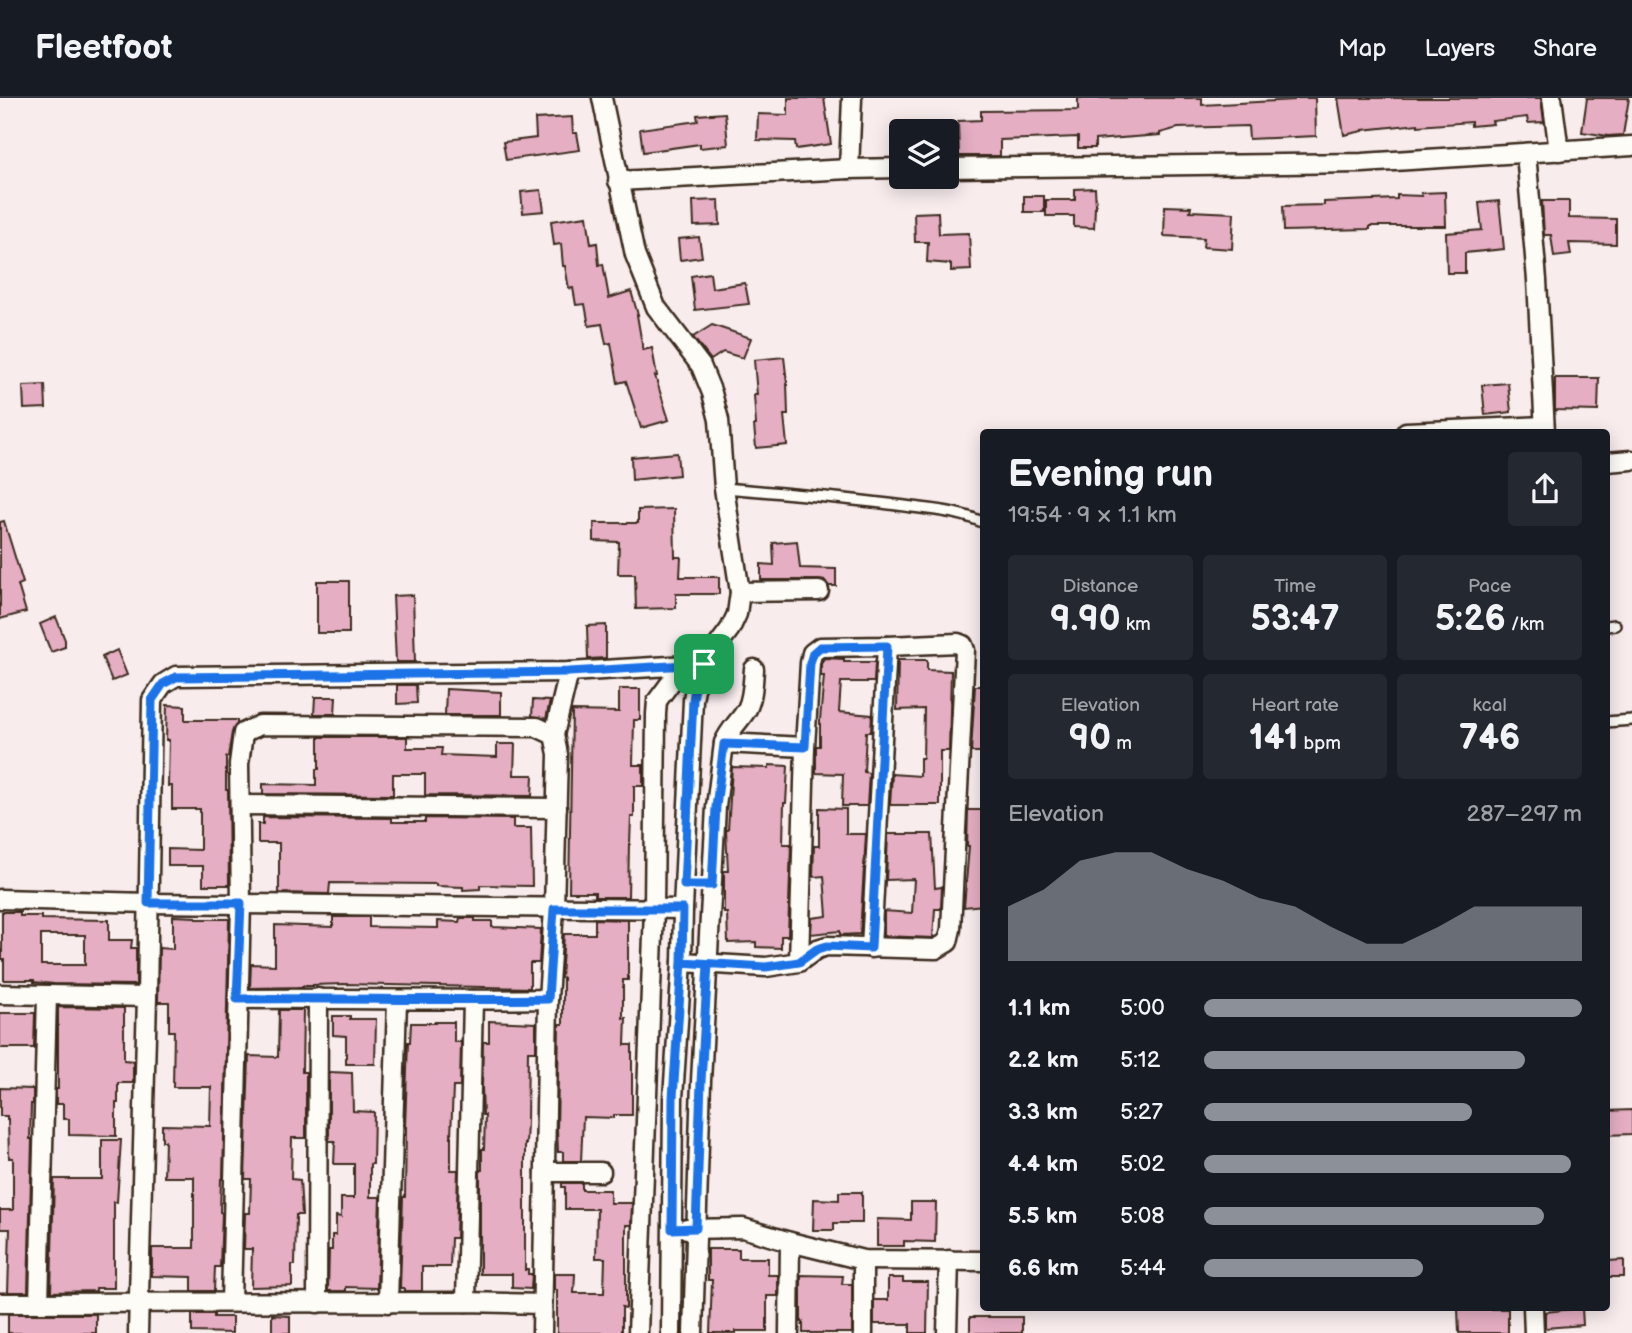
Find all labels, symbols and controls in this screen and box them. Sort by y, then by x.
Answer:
text: Fleetfoot [35,28,172,68]
text: Map [1338,34,1386,63]
text: Layers [1424,34,1495,63]
text: Share [1533,34,1597,63]
map controls [889,119,959,189]
button: layers [889,119,959,189]
text: Evening run [1008,452,1213,497]
button: share [1508,452,1582,526]
text: 19:54 · 9 × 1.1 km [1008,501,1177,529]
text: Distance [1062,575,1138,598]
text: Time [1274,575,1316,598]
text: Pace [1468,575,1511,598]
text: 9.90 [1050,598,1121,641]
text: 53:47 [1251,598,1339,641]
text: 5:26 [1435,598,1506,641]
text: km [1121,613,1151,636]
text: /km [1506,613,1544,636]
pin [674,634,734,694]
icon: arrive [685,645,723,683]
text: Elevation [1061,694,1140,717]
text: Heart rate [1251,694,1339,717]
text: kcal [1473,694,1507,717]
text: 90 [1069,717,1111,760]
text: 141 [1249,717,1298,760]
text: 746 [1459,717,1520,760]
text: m [1111,732,1132,755]
text: bpm [1298,732,1341,755]
text: Elevation [1008,800,1104,828]
text: 287–297 m [1467,800,1582,828]
text: 1.1 km [1008,994,1070,1022]
text: 5:00 [1120,994,1165,1022]
text: 2.2 km [1008,1046,1079,1074]
text: 5:12 [1120,1046,1160,1074]
text: 3.3 km [1008,1098,1078,1126]
text: 5:27 [1120,1098,1163,1126]
text: 4.4 km [1008,1150,1078,1178]
text: 5:02 [1120,1150,1165,1178]
text: 5.5 km [1008,1202,1077,1230]
text: 5:08 [1120,1202,1165,1230]
text: 6.6 km [1008,1254,1079,1282]
text: 5:44 [1120,1254,1166,1282]

